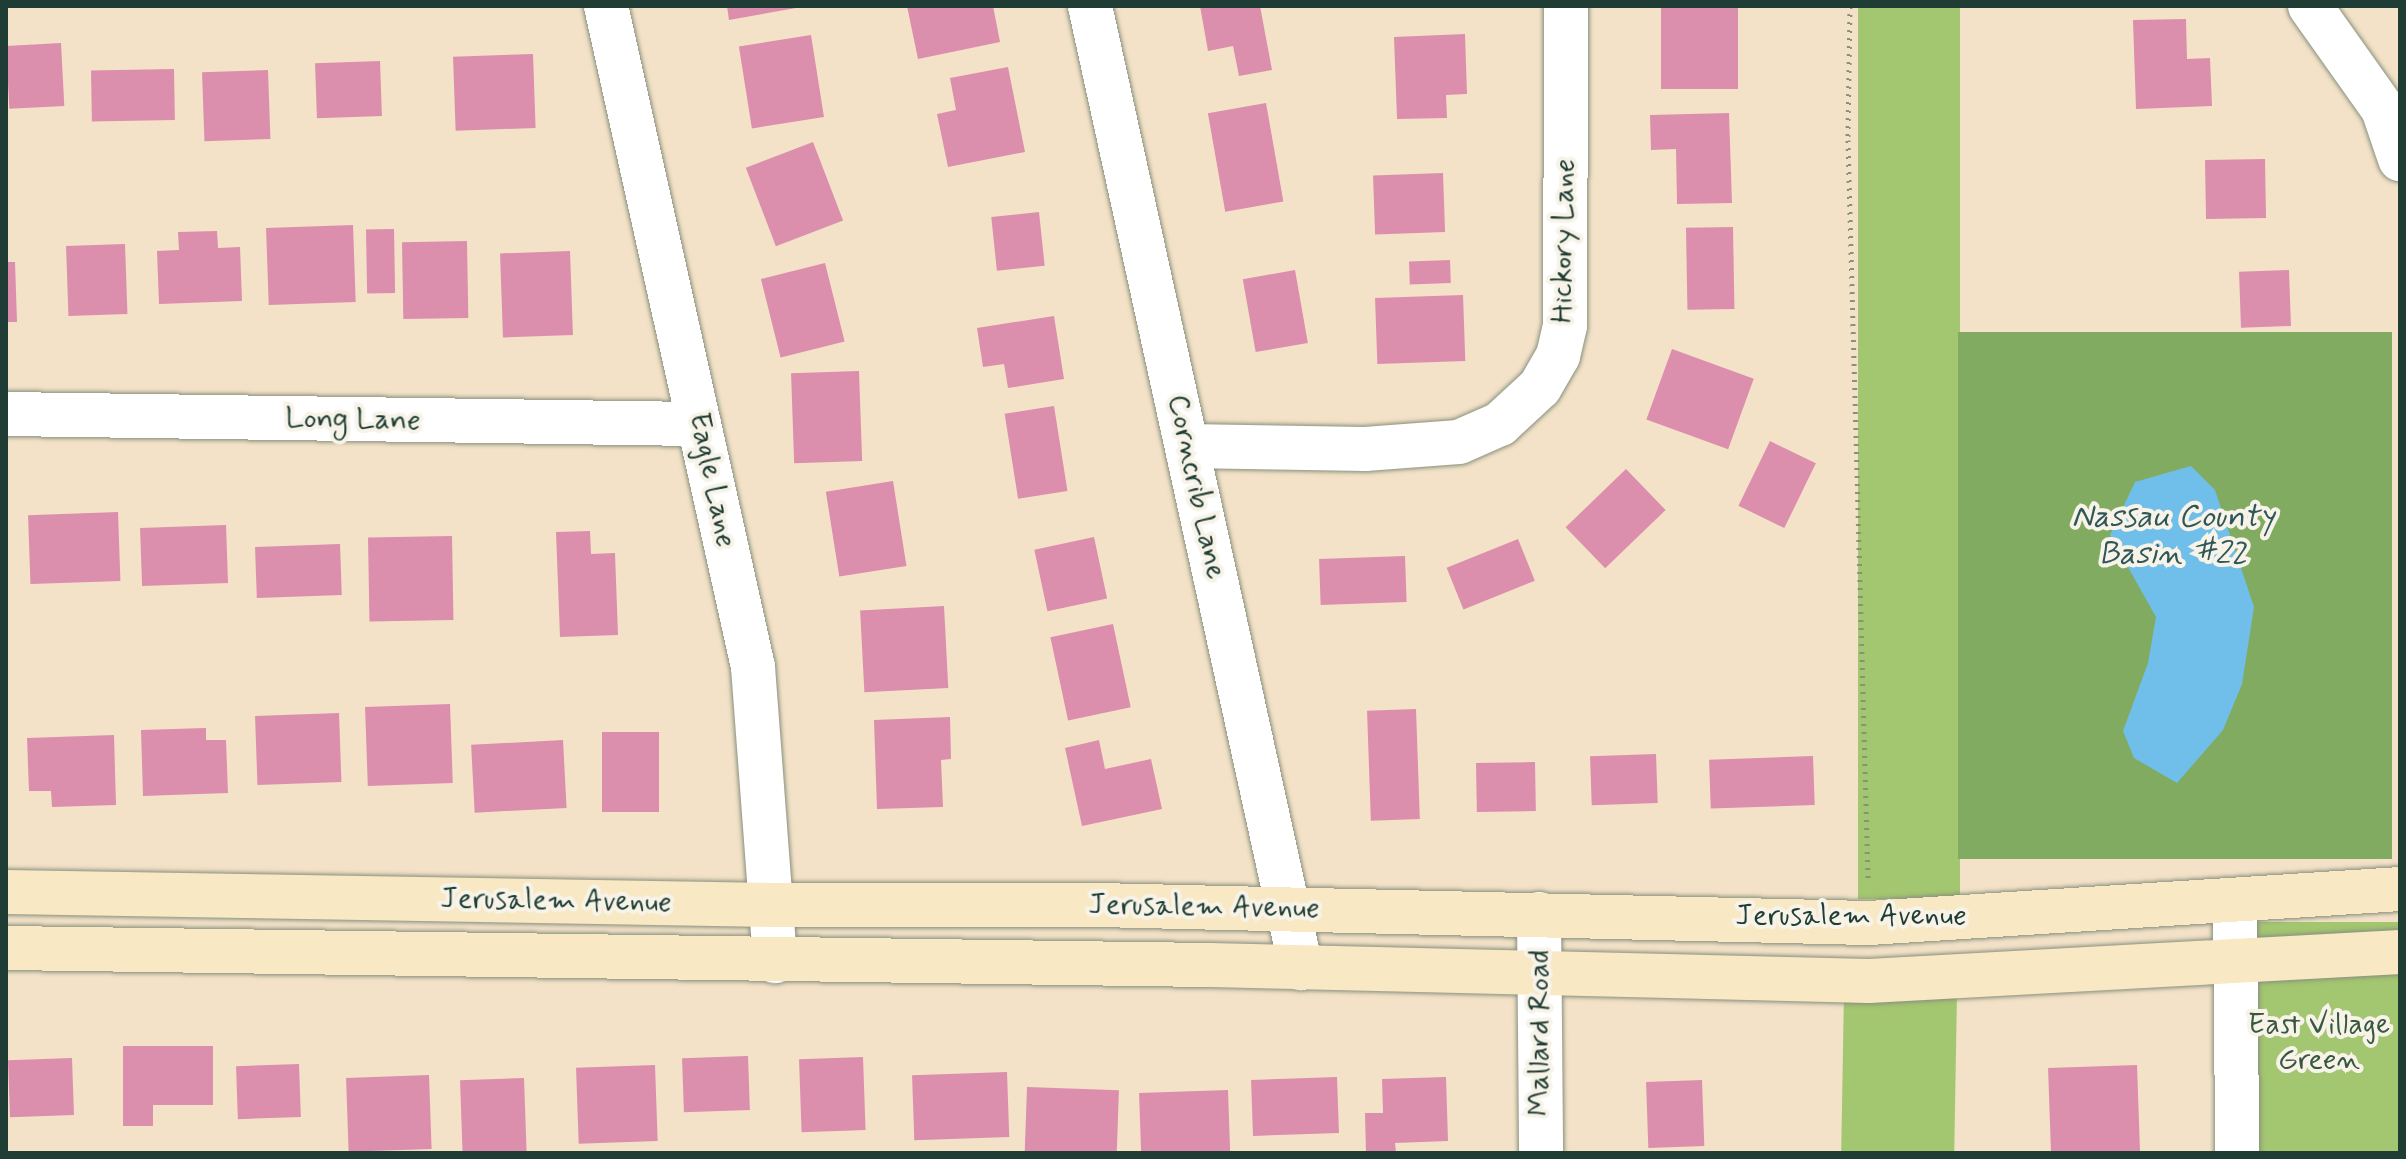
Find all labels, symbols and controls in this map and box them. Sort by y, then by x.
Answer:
street label: Hickory Lane [1545,157,1583,325]
street label: Corncrib Lane [1159,391,1233,583]
street label: Long Lane [285,401,421,439]
street label: Eagle Lane [680,408,744,552]
water label: Nassau County Basin #22 [2072,499,2274,574]
street label: Jerusalem Avenue [437,881,675,921]
street label: Jerusalem Avenue [1085,887,1323,927]
street label: Jerusalem Avenue [1732,898,1970,934]
street label: Mallard Road [1522,950,1558,1116]
park label: East Village Green [2248,1007,2390,1078]

